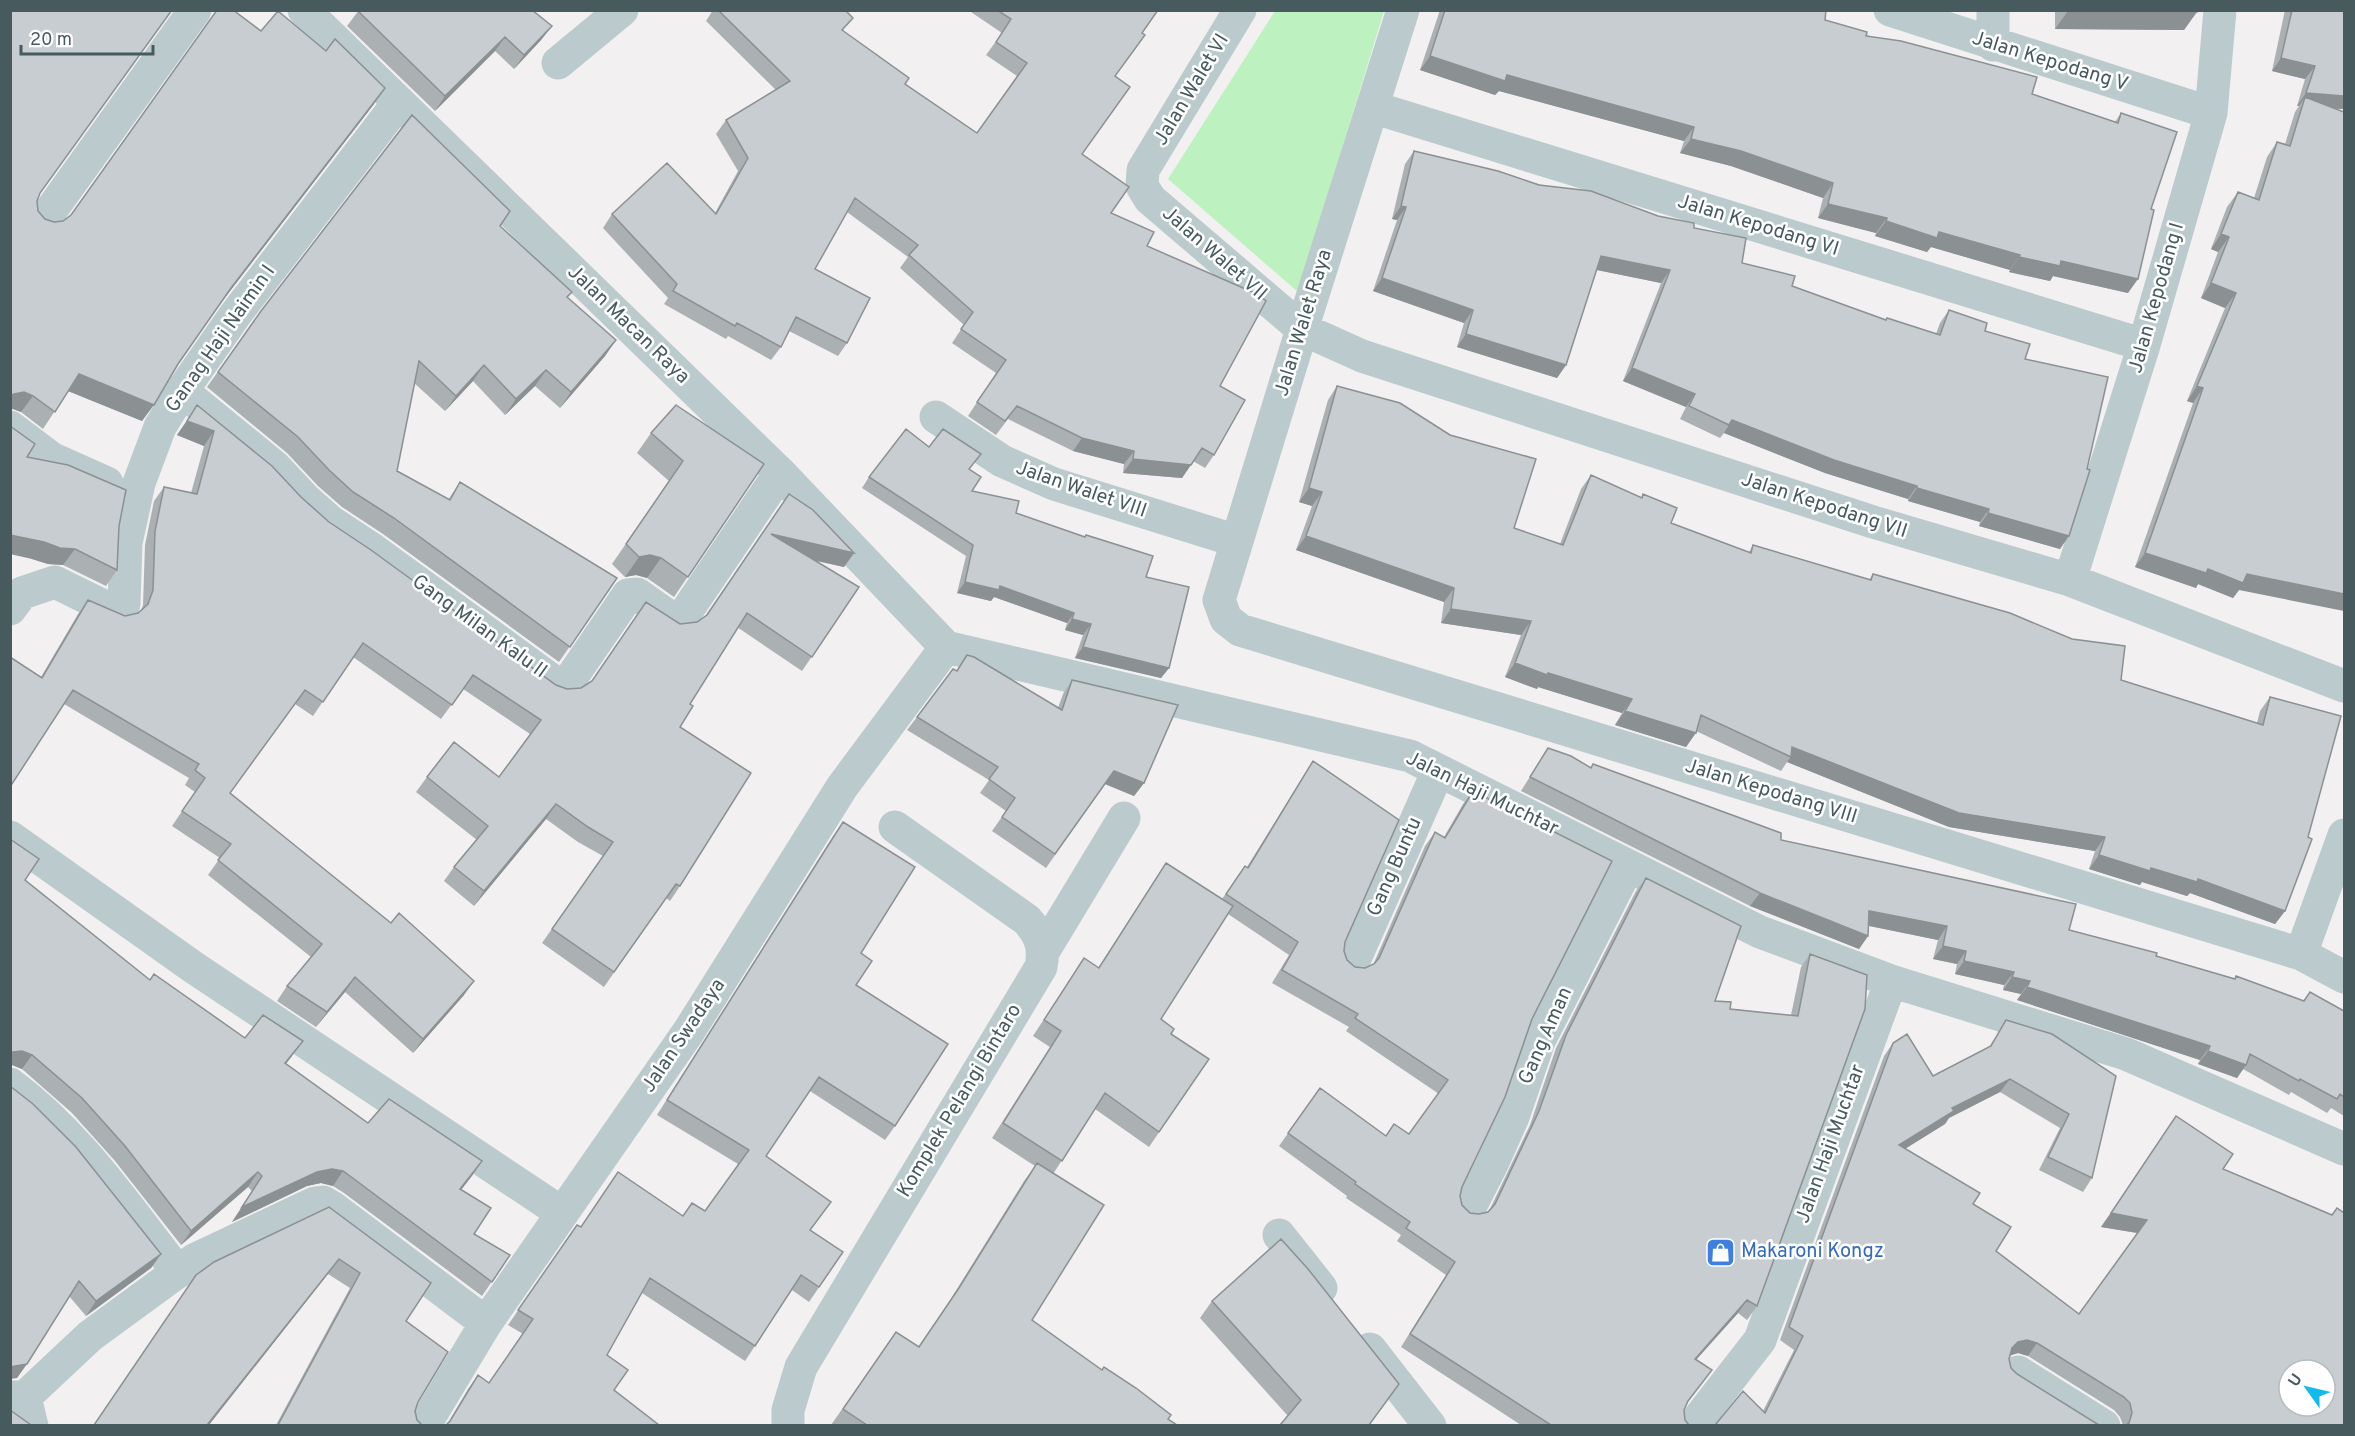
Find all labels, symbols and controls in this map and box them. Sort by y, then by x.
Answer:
scale bar [21,18,153,56]
street label: Jalan Kepodang V [1969,26,2131,98]
text: 20 m [30,29,72,52]
street label: Jalan Walet VI [1148,29,1236,151]
street label: Jalan Kepodang VI [1674,189,1842,263]
street label: Jalan Walet VII [1156,201,1272,307]
street label: Jalan Kepodang I [2123,220,2191,376]
street label: Jalan Walet Raya [1269,246,1339,400]
street label: Ganag Haji Naimin I [160,260,282,418]
street label: Jalan Macan Raya [561,260,695,390]
street label: Jalan Walet VIII [1012,455,1150,525]
street label: Jalan Kepodang VII [1738,467,1910,545]
street label: Gang Milan Kalu II [406,569,552,685]
street label: Jalan Haji Muchtar [1401,746,1563,842]
street label: Jalan Kepodang VIII [1682,753,1860,831]
street label: Gang Buntu [1362,813,1428,921]
street label: Jalan Swadaya [636,974,732,1098]
street label: Gang Aman [1513,983,1579,1089]
street label: Komplek Pelangi Bintaro [892,999,1028,1203]
street label: Jalan Haji Muchtar [1790,1061,1872,1227]
shop icon: Makaroni Kongz [1704,1236,1736,1268]
place label: Makaroni Kongz [1741,1239,1884,1265]
north arrow [2277,1358,2337,1418]
text: U [2285,1370,2308,1391]

